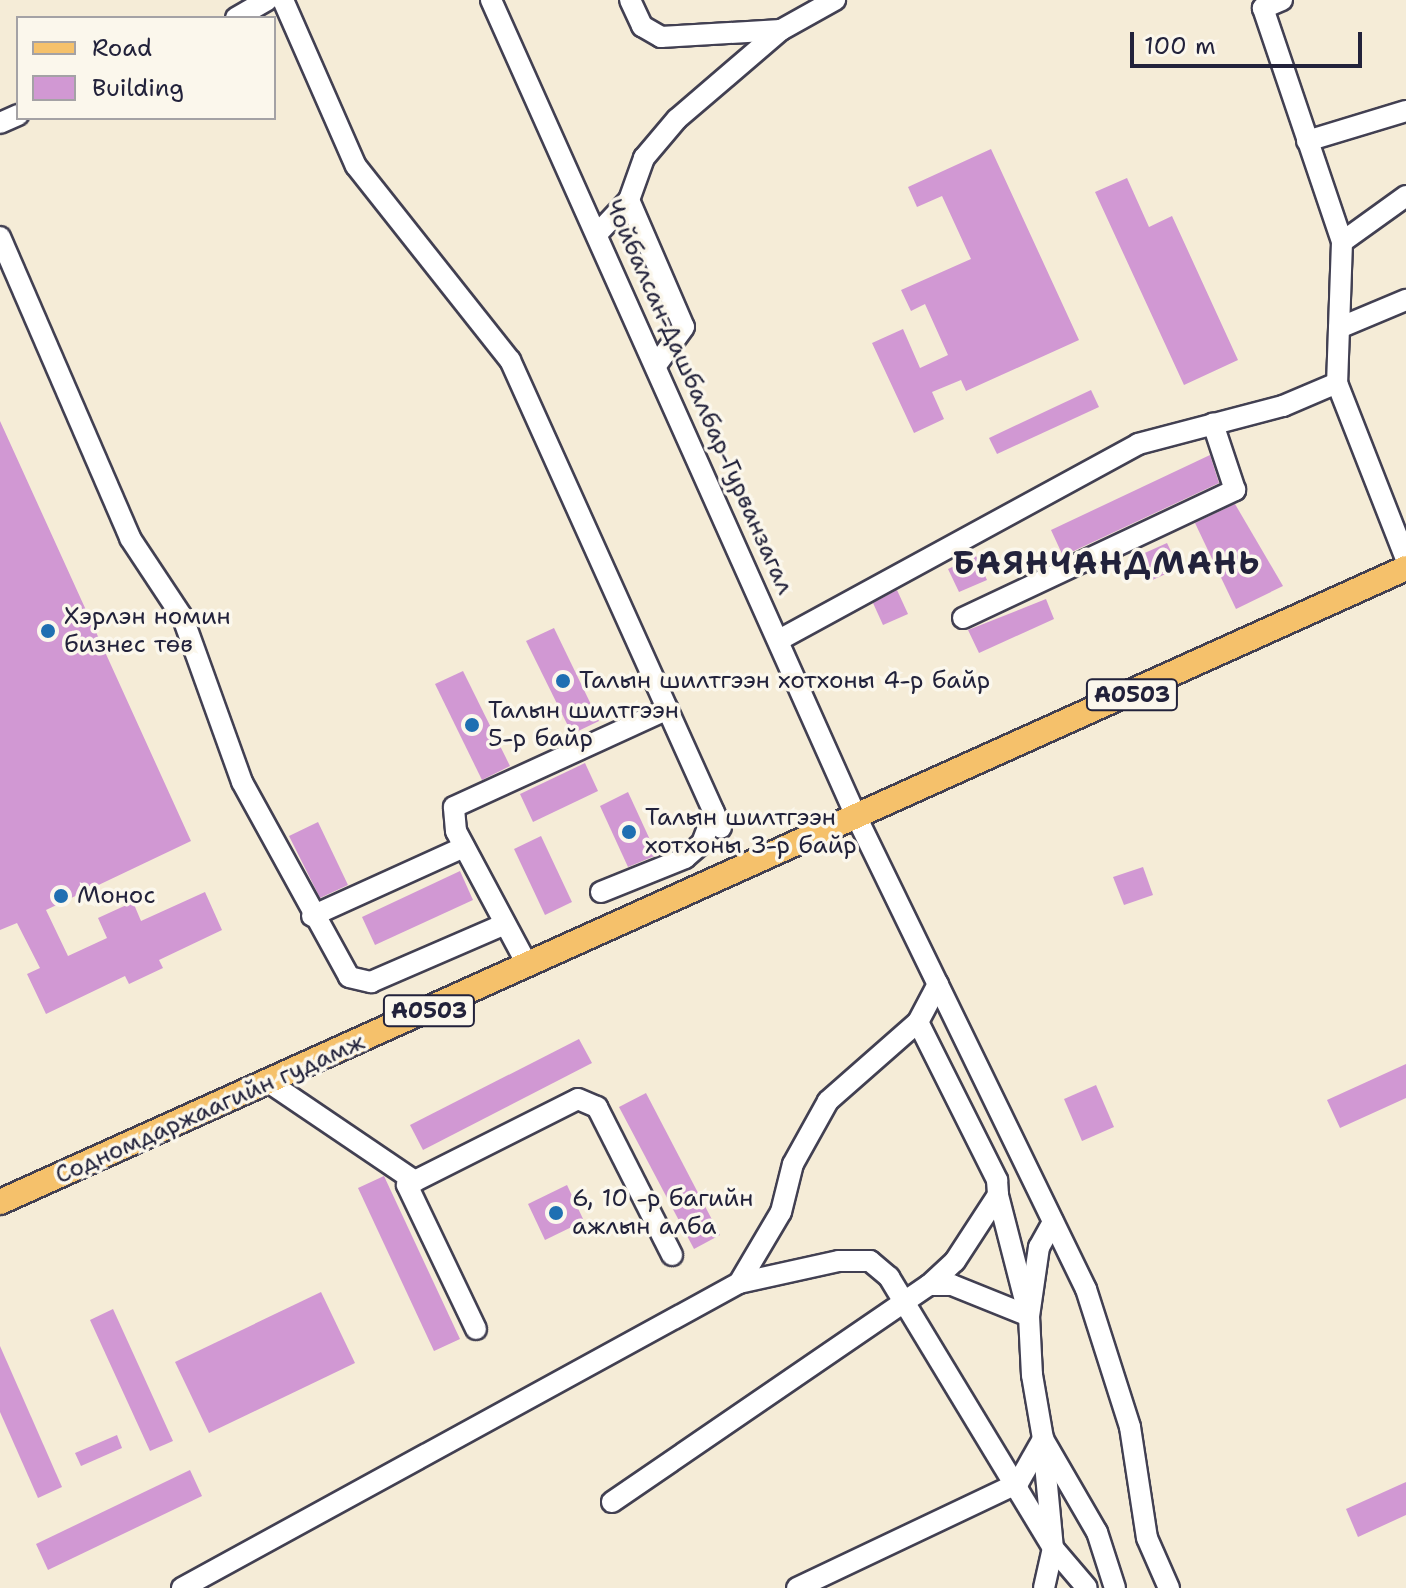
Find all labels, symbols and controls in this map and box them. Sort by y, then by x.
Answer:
legend [16,16,276,120]
scale bar [1134,16,1366,66]
text: 100 m [1144,30,1216,62]
text: Road [92,32,152,64]
text: Building [92,72,184,104]
street label: Чойбалсан-Дашбалбар-Гурванзагал [599,195,799,599]
district label: БАЯНЧАНДМАНЬ [953,544,1261,582]
place label: Хэрлэн номин бизнес төв [64,603,231,659]
marker: Хэрлэн номин бизнес төв [39,622,57,640]
place label: Талын шилтгээн хотхоны 4-р байр [579,667,990,695]
marker: Талын шилтгээн хотхоны 4-р байр [554,672,572,690]
road number: A0503 [1084,677,1180,713]
place label: Талын шилтгээн 5-р байр [488,697,679,753]
marker: Талын шилтгээн 5-р байр [463,716,481,734]
place label: Талын шилтгээн хотхоны 3-р байр [645,804,857,860]
marker: Талын шилтгээн хотхоны 3-р байр [620,823,638,841]
place label: Монос [77,882,155,910]
marker: Монос [52,887,70,905]
road number: A0503 [381,993,477,1029]
street label: Содномдаржаагийн гудамж [51,1028,369,1190]
place label: 6, 10 -р багийн ажлын алба [572,1185,753,1241]
marker: 6, 10 -р багийн ажлын алба [547,1204,565,1222]

